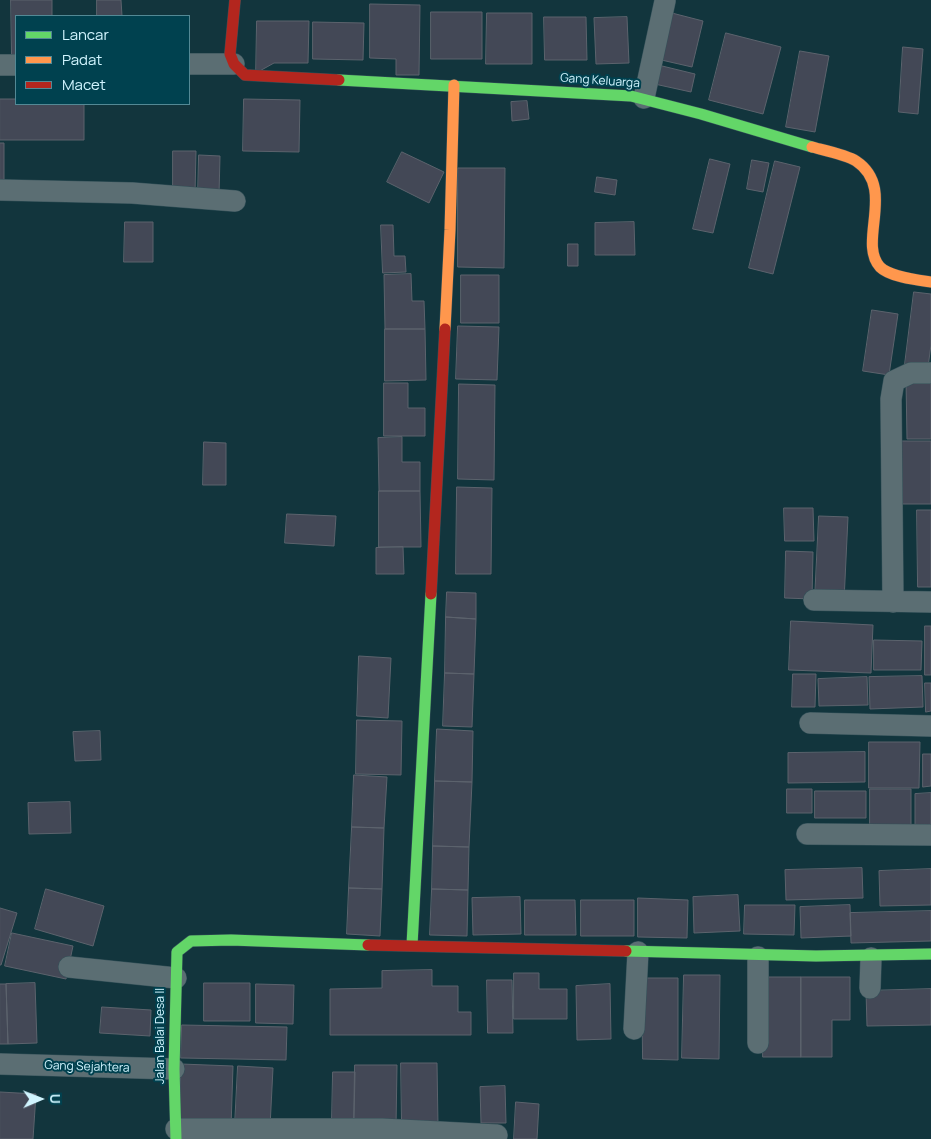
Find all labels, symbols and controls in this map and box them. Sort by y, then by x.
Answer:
legend [15,15,190,105]
text: Lancar [62,24,109,45]
text: Padat [62,49,102,70]
street label: Gang Keluarga [560,71,640,91]
text: Macet [62,74,106,95]
street label: Jalan Balai Desa II [154,988,168,1084]
street label: Gang Sejahtera [44,1058,130,1076]
north arrow [15,1074,65,1124]
text: U [46,1094,65,1104]

